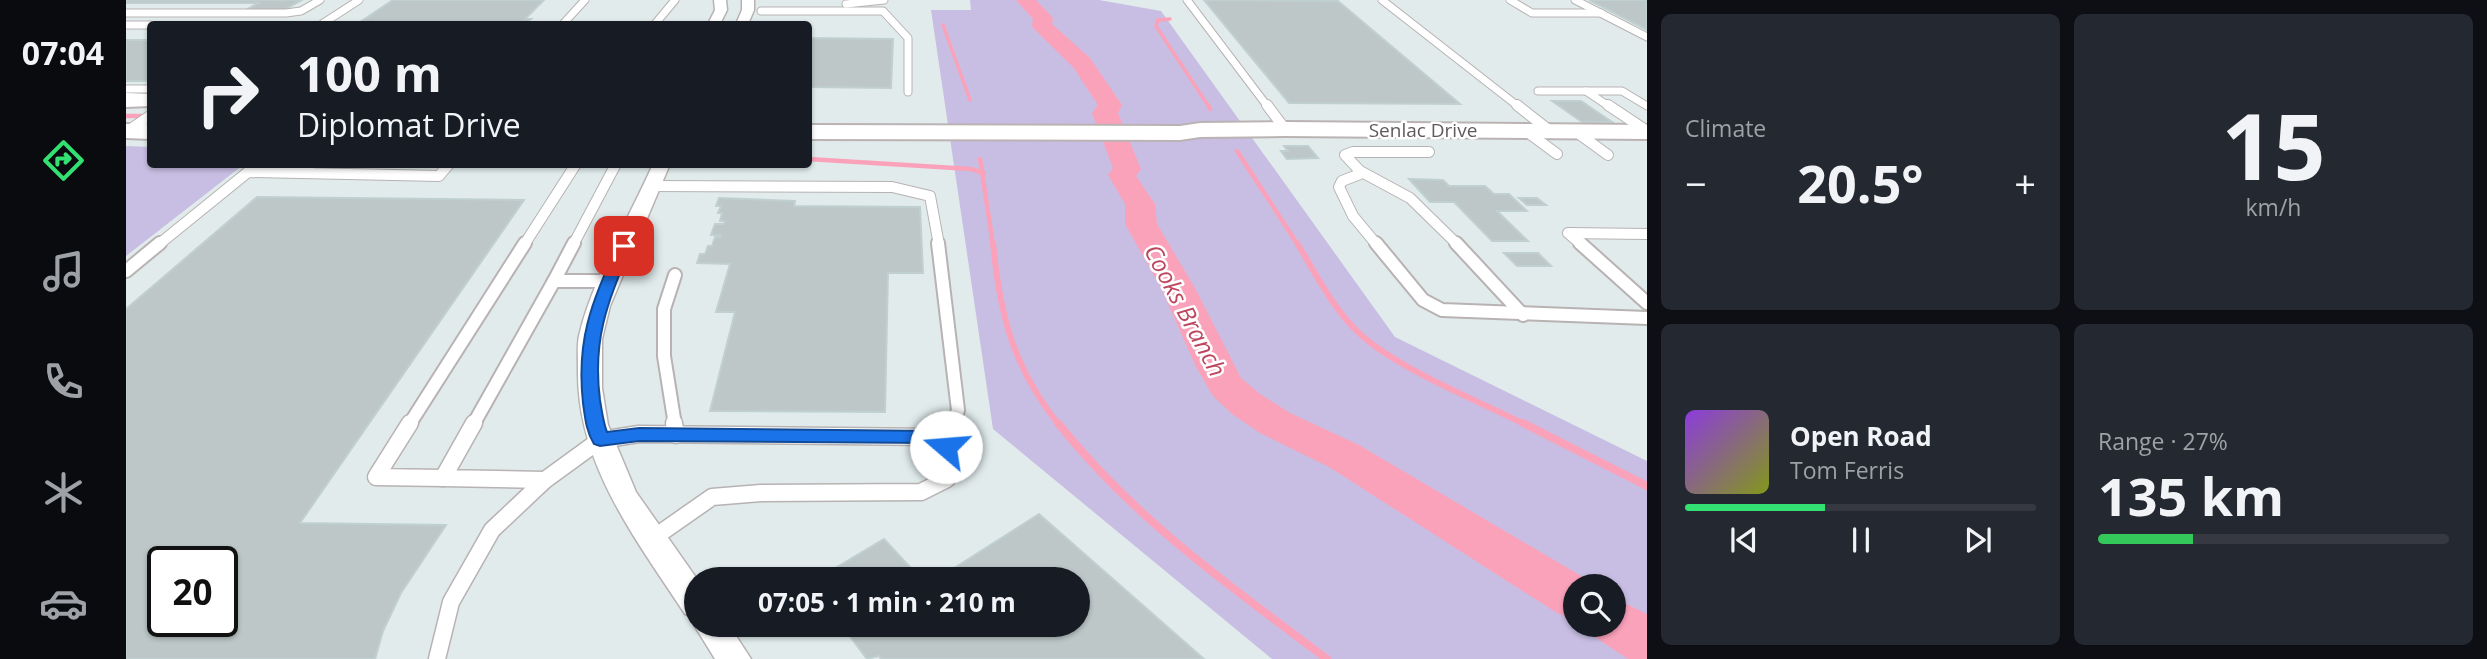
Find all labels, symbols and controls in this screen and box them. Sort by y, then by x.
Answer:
text: 07:04 [22,31,104,74]
text: 100 m [297,40,442,106]
icon: right [182,49,273,140]
text: 15 [2221,83,2326,207]
text: Diplomat Drive [297,103,521,146]
text: Climate [1685,112,1766,144]
street label: Senlac Drive [1369,117,1477,143]
icon: directions [39,136,88,185]
text: 20.5° [1797,147,1924,218]
text: − [1685,157,1707,209]
text: + [2014,157,2036,209]
text: km/h [2246,191,2301,223]
pin [594,216,654,276]
icon: arrive [605,227,643,265]
water label: Cooks Branch [1137,238,1235,382]
icon: music [39,247,88,296]
icon: phone [39,357,88,406]
position arrow [909,410,983,484]
text: Open Road [1790,418,1932,454]
text: Range · 27% [2098,425,2228,457]
text: Tom Ferris [1790,454,1904,486]
text: 135 km [2098,460,2284,531]
icon: climate [39,468,88,517]
icon: previous [1725,521,1763,559]
icon: pause [1842,521,1880,559]
icon: next [1959,521,1997,559]
speed limit sign: 20 [147,546,238,637]
map controls [1563,574,1626,637]
button: search [1563,574,1626,637]
icon: car [39,579,88,628]
text: 07:05 · 1 min · 210 m [758,584,1016,620]

